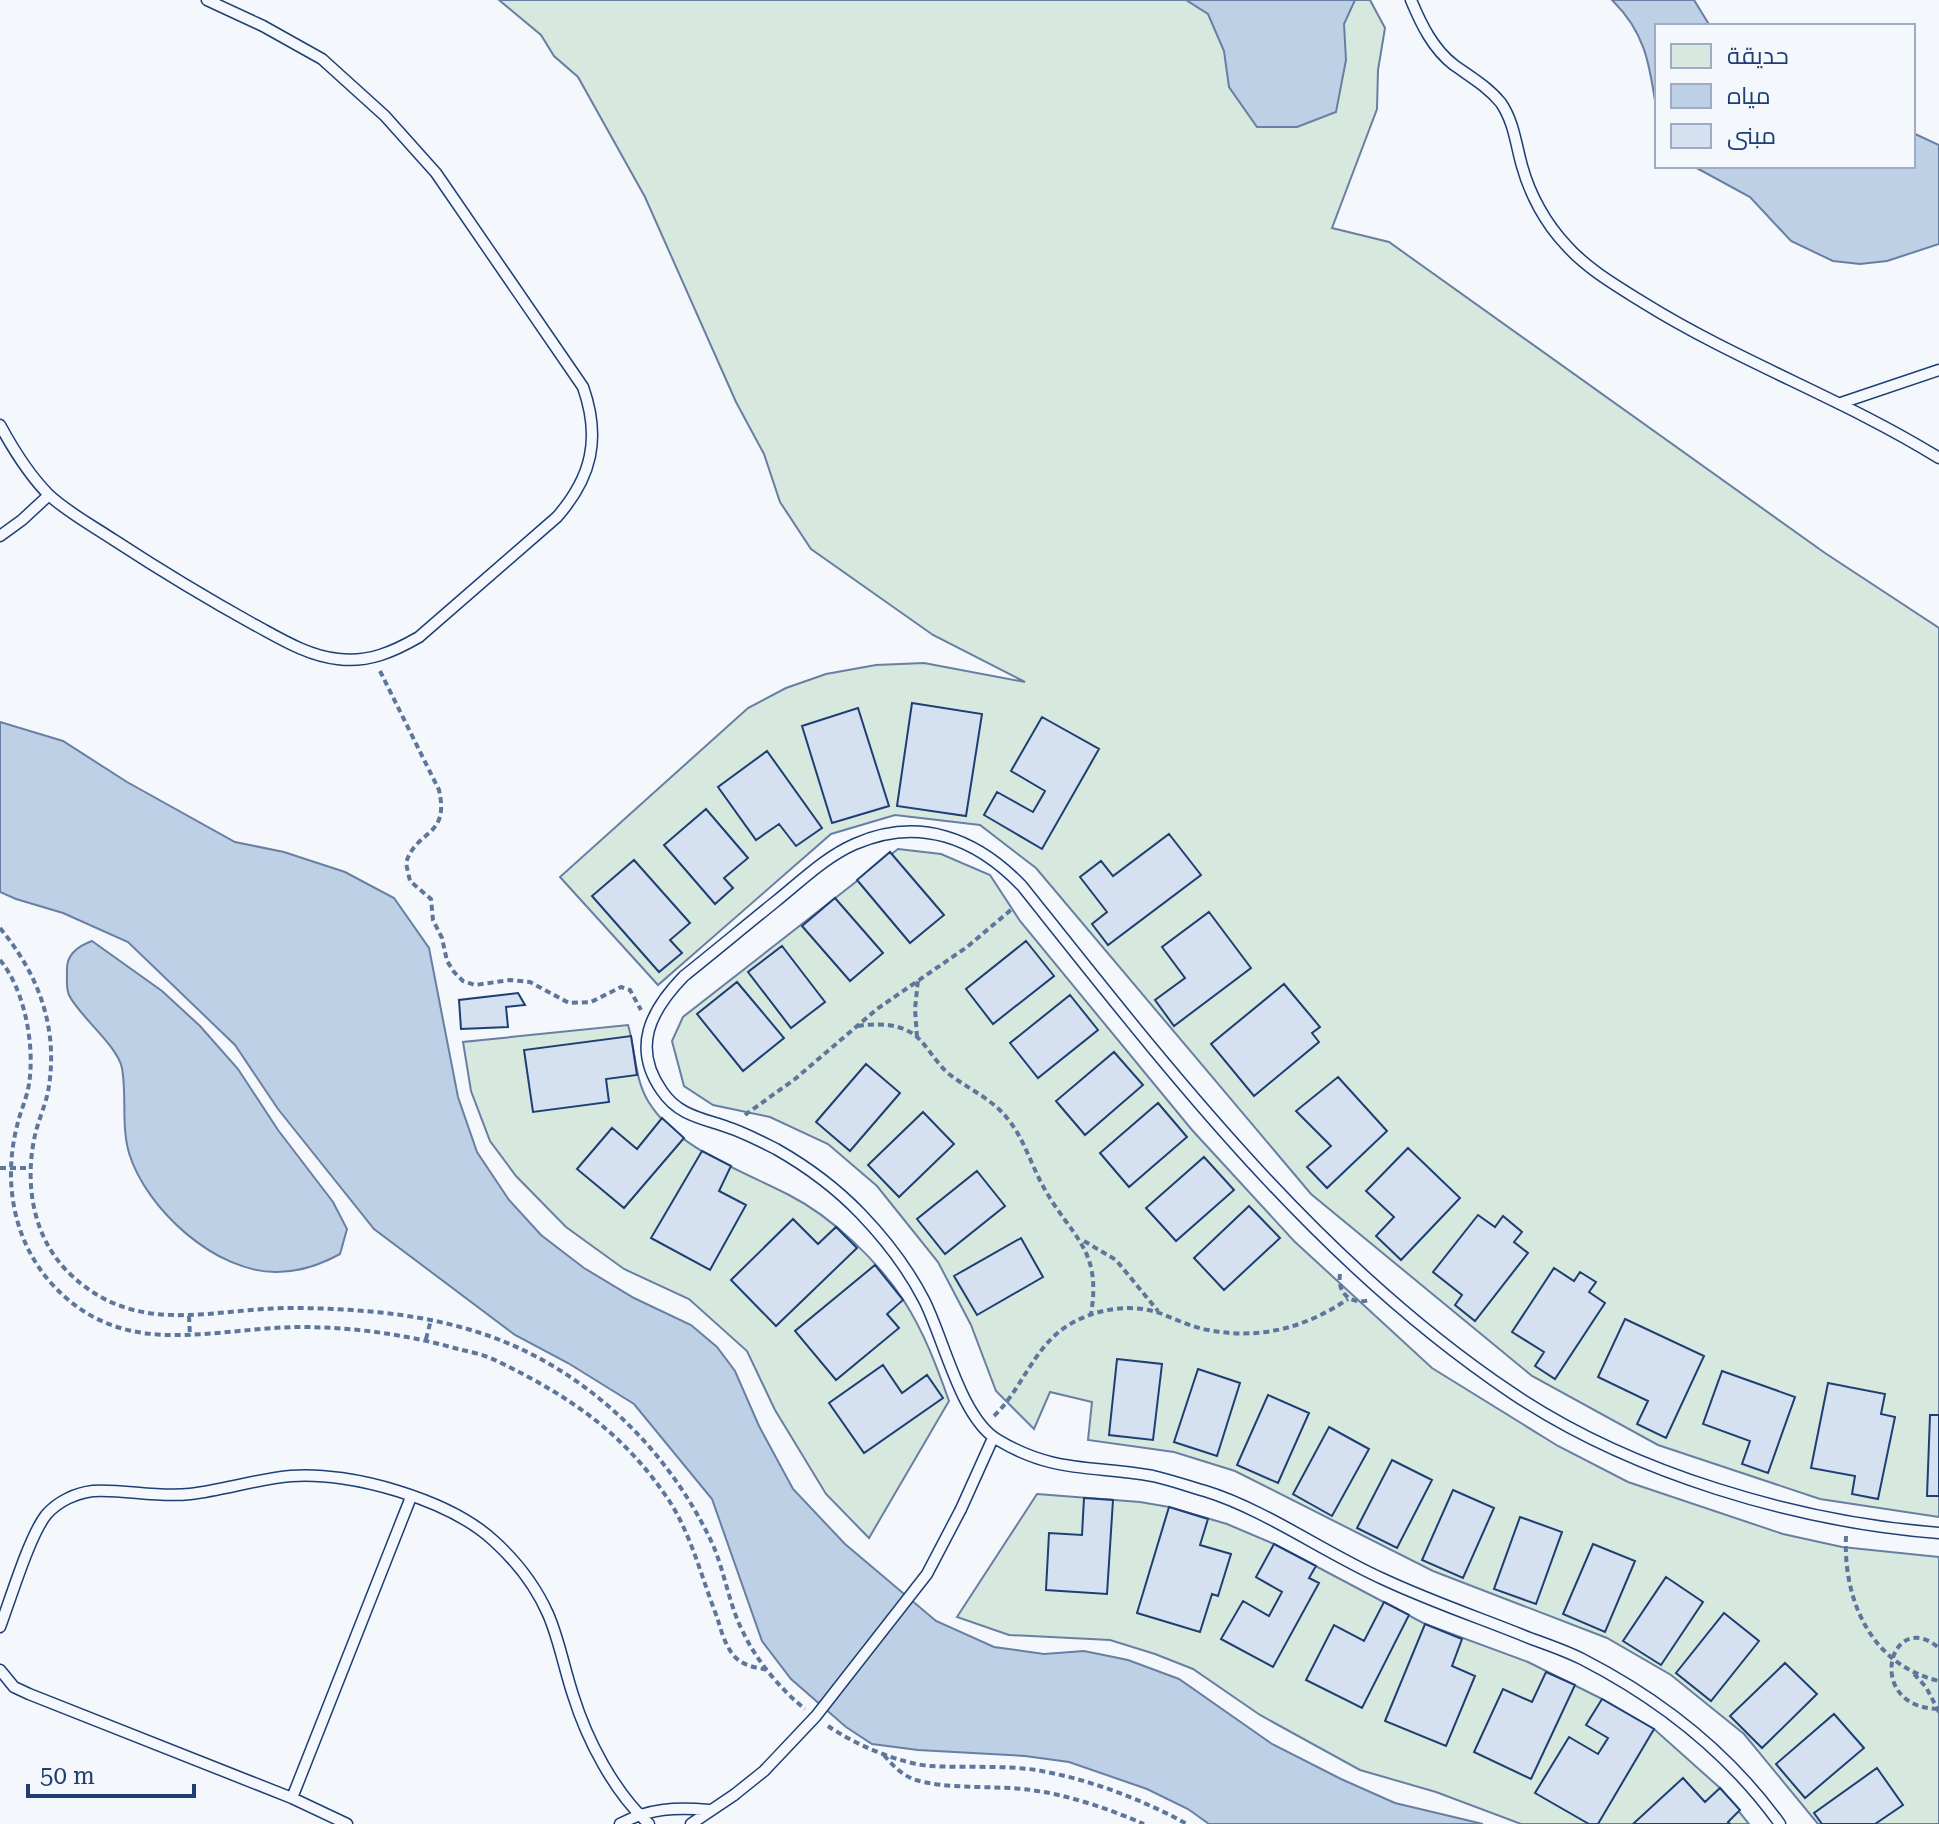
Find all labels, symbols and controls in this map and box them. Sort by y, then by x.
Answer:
legend [1655,24,1915,168]
text: حديقة [1727,42,1789,70]
text: مياه [1727,82,1771,110]
text: مبنى [1727,122,1776,150]
scale bar [28,1748,194,1798]
text: 50 m [40,1762,95,1790]

